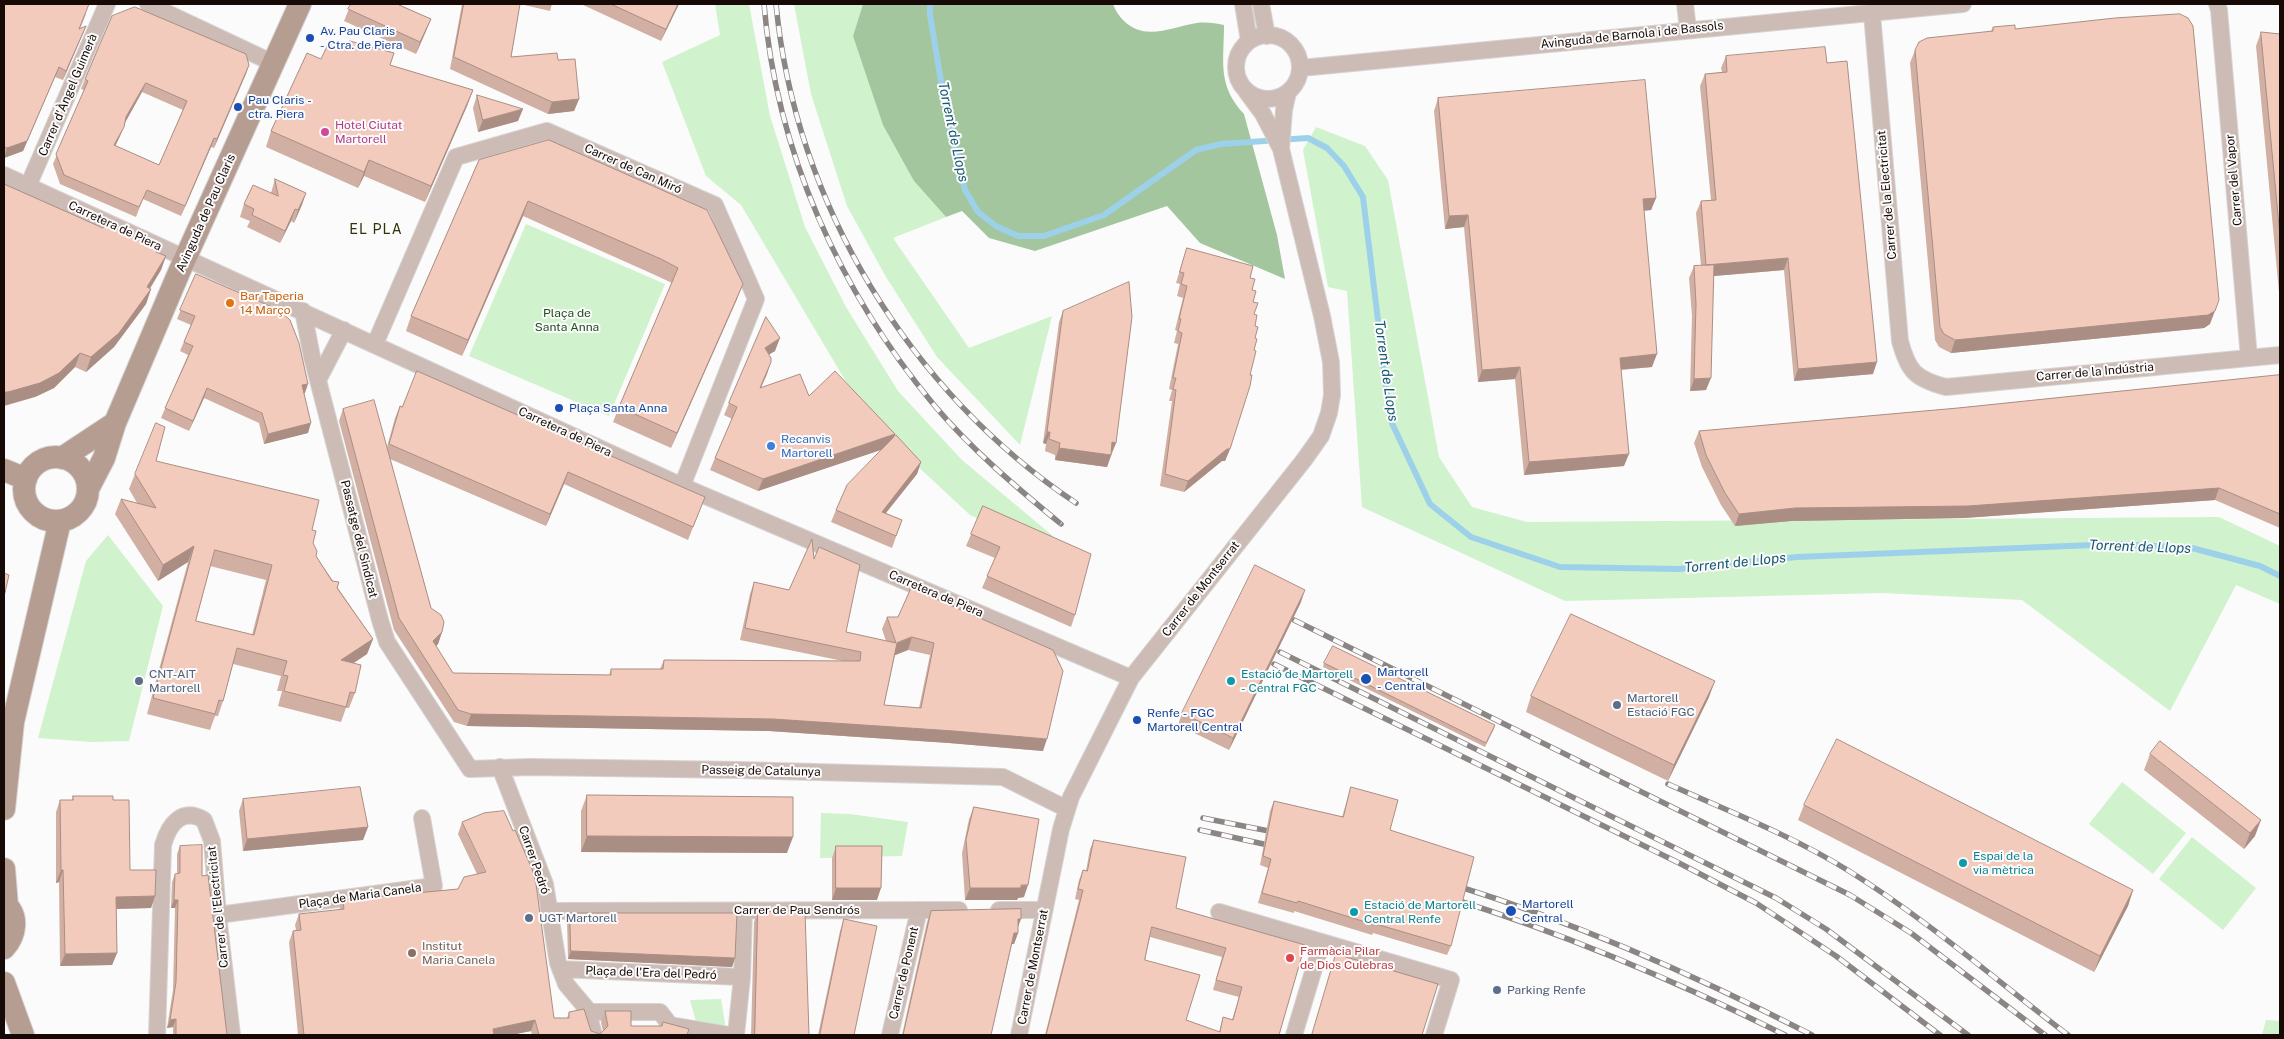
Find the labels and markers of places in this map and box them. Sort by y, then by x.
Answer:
place label: Av. Pau Claris - Ctra. de Piera [320,24,402,52]
marker: Av. Pau Claris - Ctra. de Piera [304,32,316,44]
place label: Pau Claris - ctra. Piera [248,93,312,121]
marker: Pau Claris - ctra. Piera [232,101,244,113]
place label: Hotel Ciutat Martorell [335,118,402,146]
marker: Hotel Ciutat Martorell [319,126,331,138]
place label: Bar Taperia 14 Março [240,289,304,317]
marker: Bar Taperia 14 Março [224,297,236,309]
place label: Plaça Santa Anna [569,401,667,415]
marker: Plaça Santa Anna [553,402,565,414]
place label: Recanvis Martorell [781,432,833,460]
marker: Recanvis Martorell [765,440,777,452]
place label: Martorell - Central [1377,665,1429,693]
place label: CNT-AIT Martorell [149,667,201,695]
place label: Estació de Martorell - Central FGC [1241,667,1353,695]
marker: Martorell - Central [1359,672,1373,686]
marker: CNT-AIT Martorell [133,675,145,687]
marker: Estació de Martorell - Central FGC [1225,675,1237,687]
place label: Martorell Estació FGC [1627,691,1695,719]
marker: Martorell Estació FGC [1611,699,1623,711]
place label: Renfe - FGC Martorell Central [1147,706,1243,734]
marker: Renfe - FGC Martorell Central [1131,714,1143,726]
place label: Espai de la via mètrica [1973,849,2034,877]
marker: Espai de la via mètrica [1957,857,1969,869]
place label: Martorell Central [1522,897,1574,925]
place label: Estació de Martorell Central Renfe [1364,898,1476,926]
marker: Martorell Central [1504,904,1518,918]
marker: Estació de Martorell Central Renfe [1348,906,1360,918]
place label: UGT Martorell [539,911,617,925]
marker: UGT Martorell [523,912,535,924]
place label: Institut Maria Canela [422,939,495,967]
place label: Farmàcia Pilar de Dios Culebras [1300,944,1394,972]
marker: Institut Maria Canela [406,947,418,959]
marker: Farmàcia Pilar de Dios Culebras [1284,952,1296,964]
place label: Parking Renfe [1507,983,1586,997]
marker: Parking Renfe [1491,984,1503,996]

